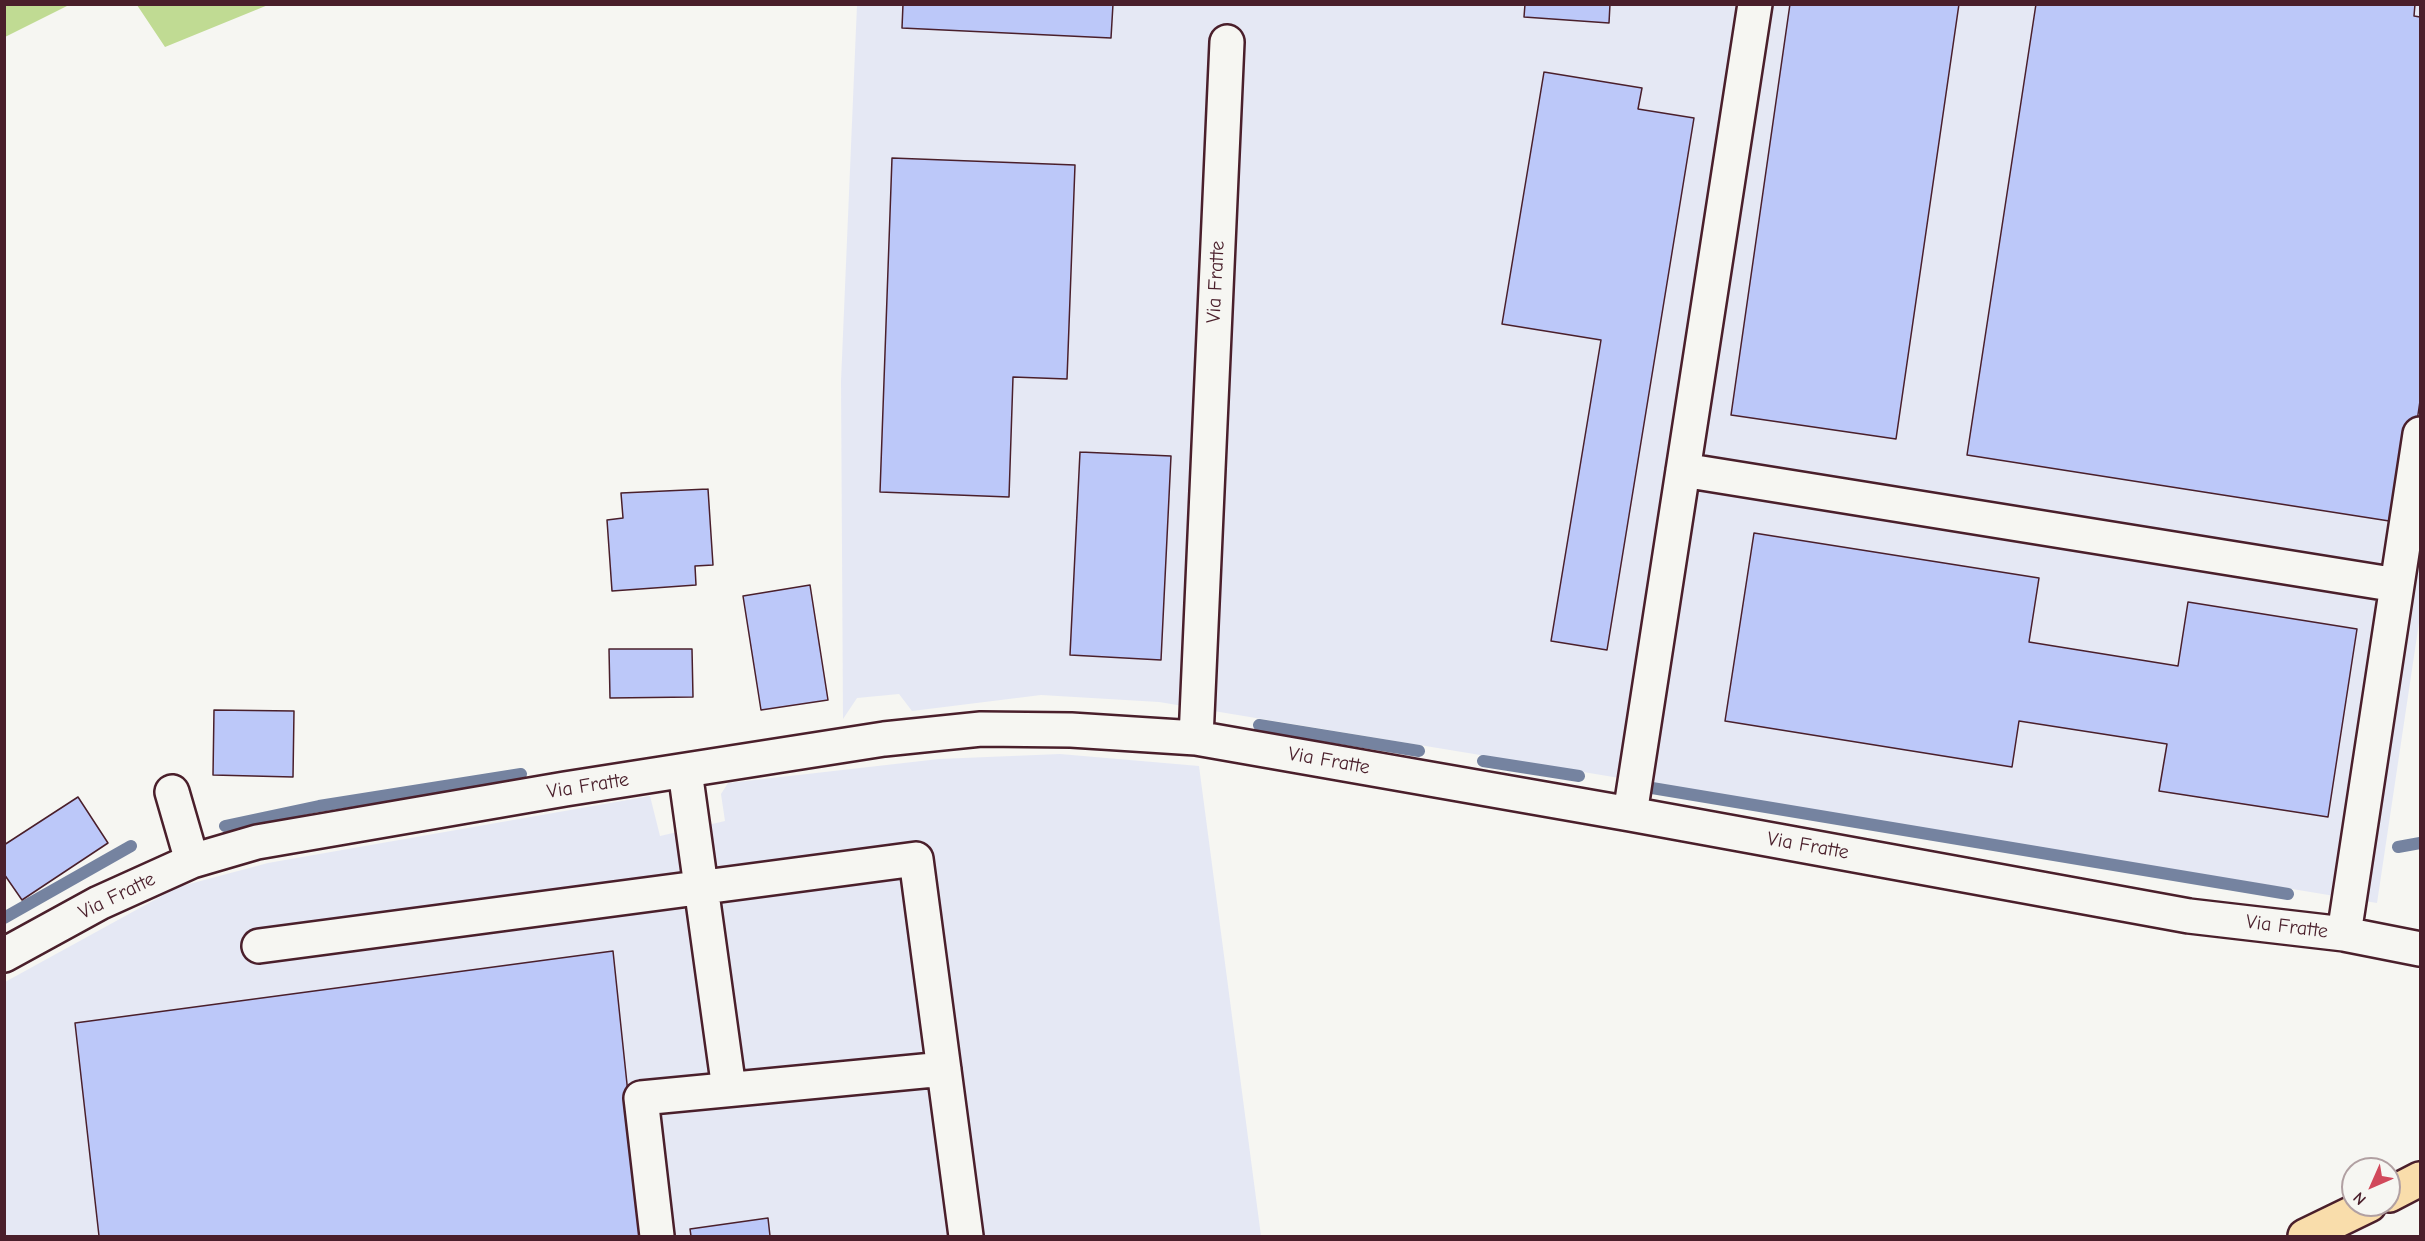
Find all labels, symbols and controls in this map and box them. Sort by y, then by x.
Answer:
street label: Via Fratte [1202,240,1230,324]
street label: Via Fratte [1286,742,1372,780]
street label: Via Fratte [545,768,631,804]
street label: Via Fratte [1765,827,1851,865]
street label: Via Fratte [75,867,159,925]
street label: Via Fratte [2245,910,2329,944]
north arrow [2341,1157,2401,1217]
text: N [2350,1188,2370,1208]

